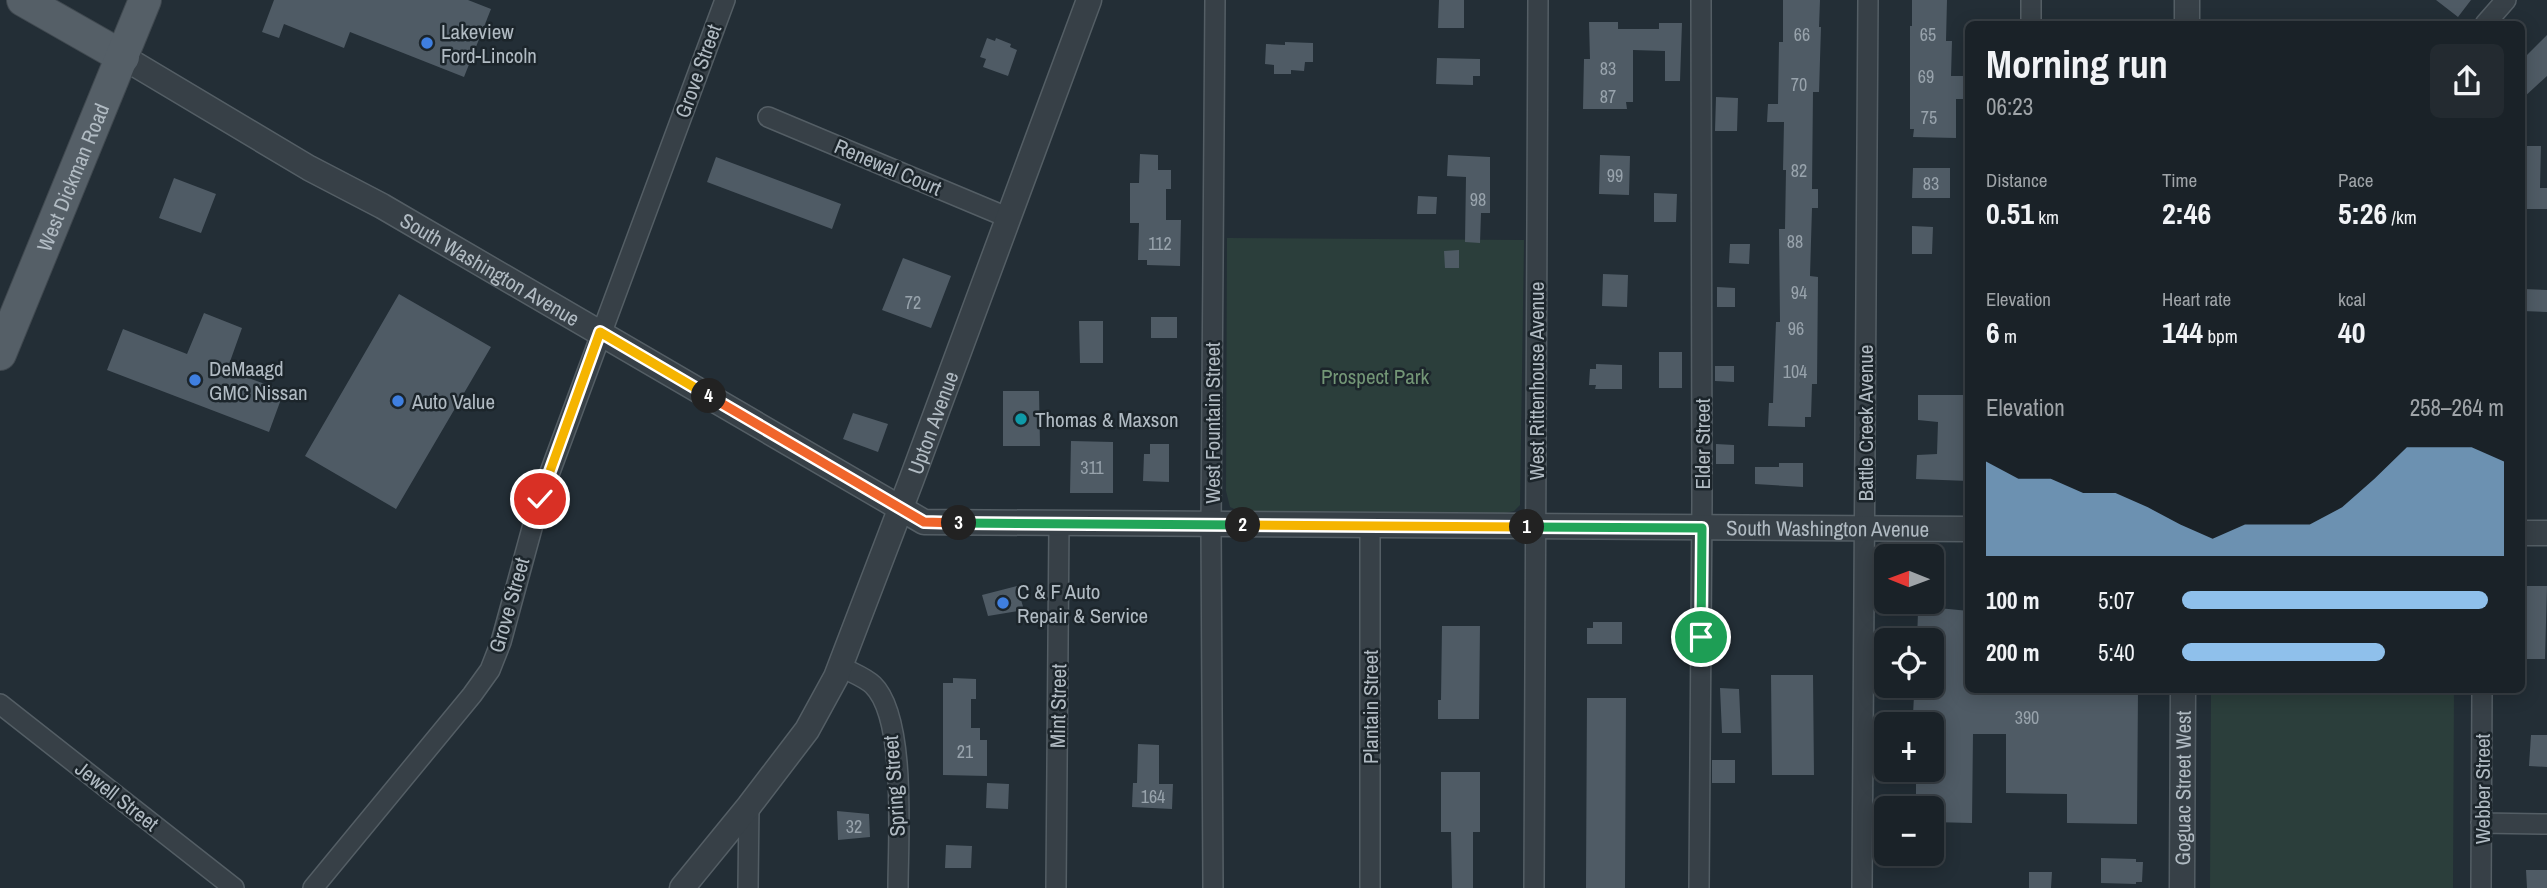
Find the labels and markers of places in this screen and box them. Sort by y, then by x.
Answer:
place label: Lakeview Ford-Lincoln [441,17,537,70]
marker: Lakeview Ford-Lincoln [419,35,435,51]
place label: DeMaagd GMC Nissan [209,354,308,407]
marker: DeMaagd GMC Nissan [187,372,203,388]
pin: 4 [692,378,726,414]
place label: Auto Value [411,387,495,416]
marker: Auto Value [390,393,406,409]
place label: Thomas & Maxson [1035,405,1179,434]
marker: Thomas & Maxson [1013,411,1029,427]
pin [510,469,570,529]
pin: 3 [942,505,976,540]
pin: 2 [1226,508,1260,542]
pin: 1 [1510,510,1544,544]
place label: C & F Auto Repair & Service [1017,577,1148,630]
marker: C & F Auto Repair & Service [995,595,1011,611]
pin [1671,607,1731,667]

